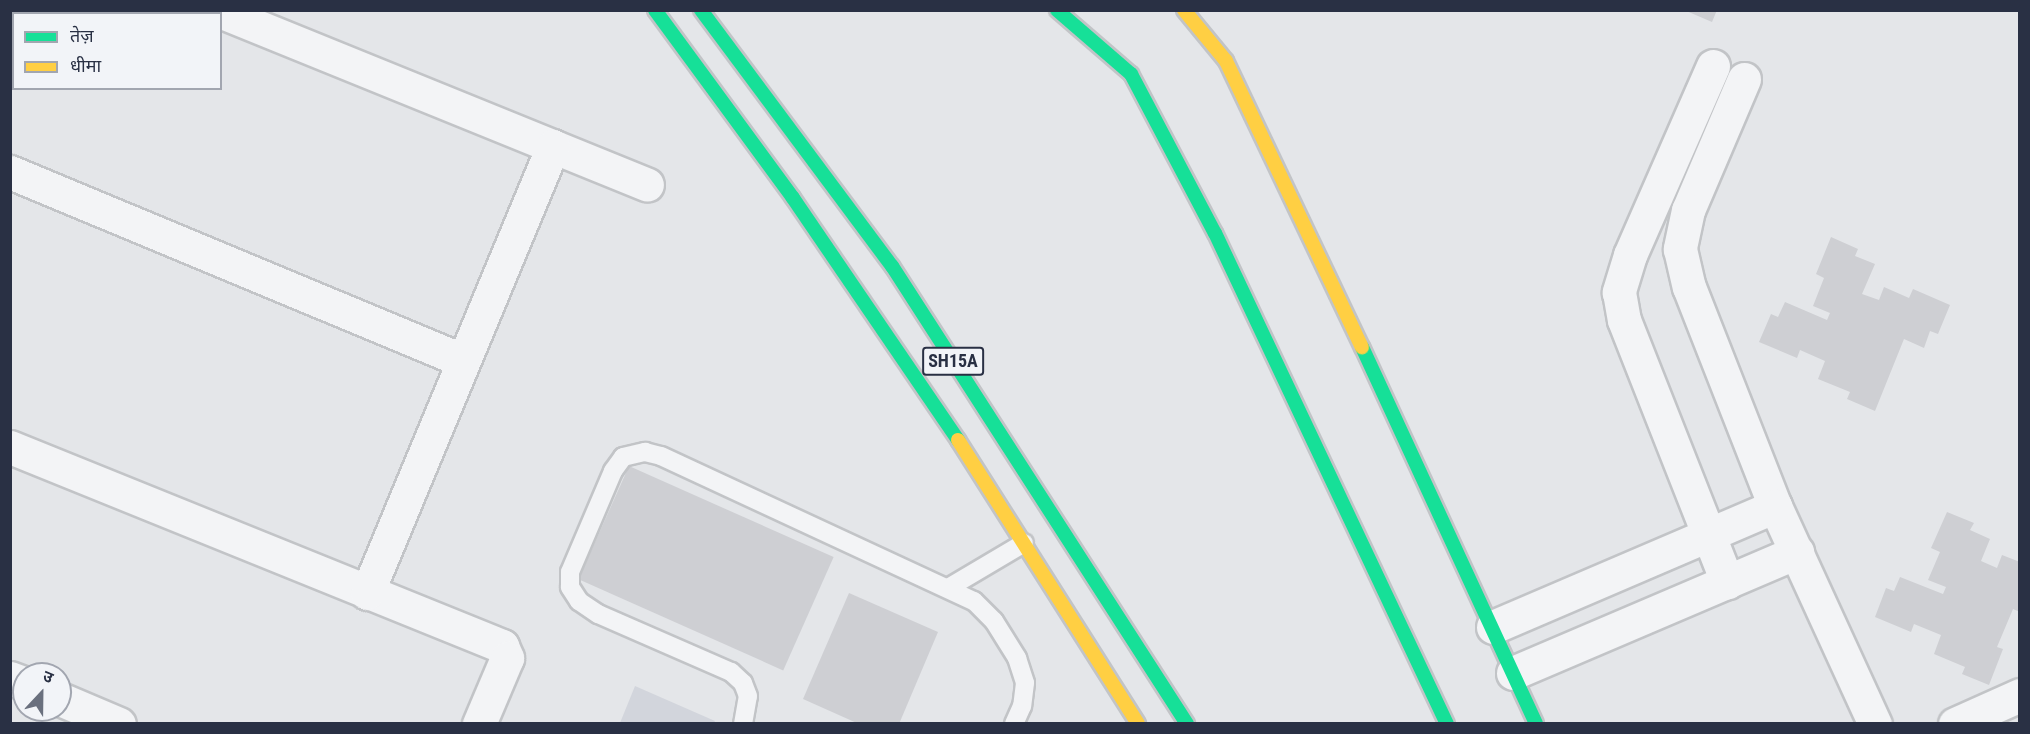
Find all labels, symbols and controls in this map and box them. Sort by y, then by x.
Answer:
legend [12,12,222,90]
text: तेज़ [70,25,94,46]
text: धीमा [70,55,101,76]
road number: SH15A [922,346,984,376]
north arrow [12,662,72,722]
text: उ [40,666,56,687]

